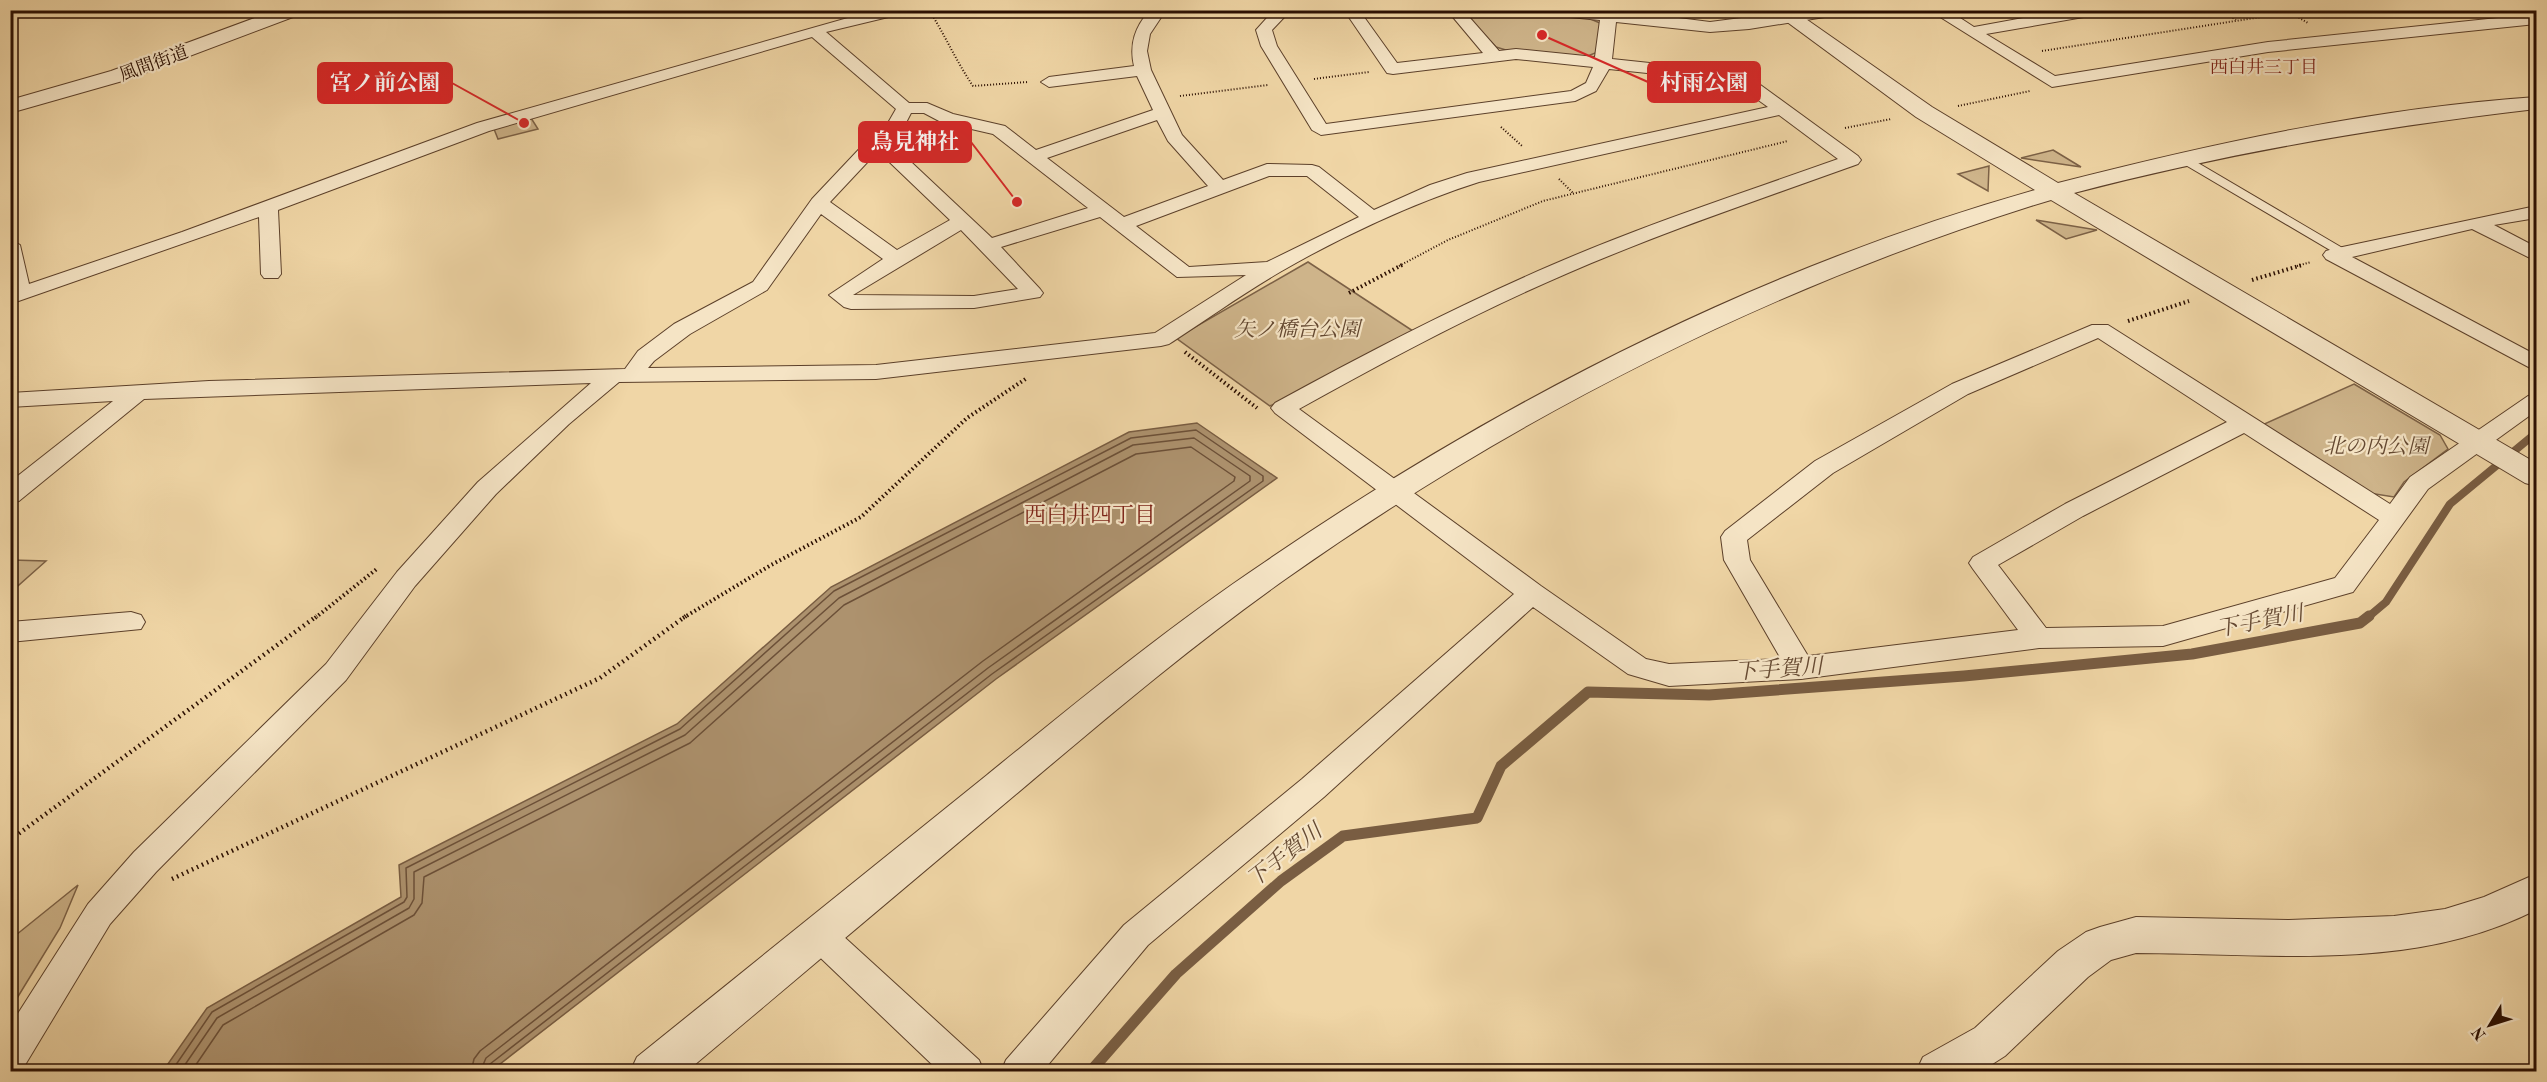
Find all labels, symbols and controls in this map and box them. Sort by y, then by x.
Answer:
street label: 風間街道 [116,41,191,85]
district label: 西白井三丁目 [2210,57,2318,77]
callout: 村雨公園 [1648,62,1760,102]
callout: 宮ノ前公園 [318,63,452,103]
text: 宮ノ前公園 [330,71,440,95]
text: 村雨公園 [1660,71,1748,95]
callout: 鳥見神社 [859,122,971,162]
text: 鳥見神社 [871,130,959,154]
park label: 矢ノ橋台公園 [1234,318,1363,341]
park label: 北の内公園 [2324,435,2431,458]
district label: 西白井四丁目 [1024,503,1156,527]
water label: 下手賀川 [2214,600,2307,641]
water label: 下手賀川 [1734,654,1826,684]
water label: 下手賀川 [1242,817,1328,892]
north arrow [2460,995,2520,1055]
text: N [2469,1023,2490,1043]

